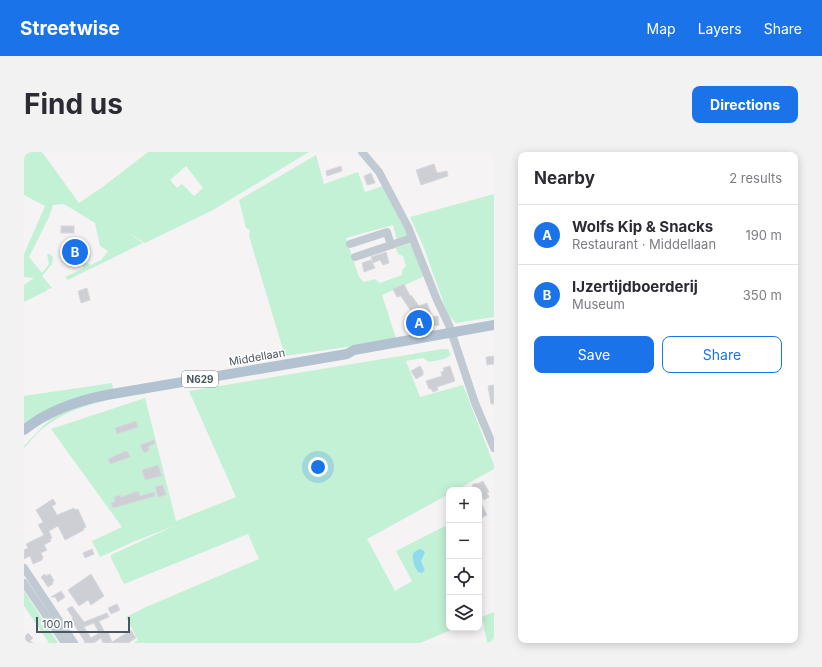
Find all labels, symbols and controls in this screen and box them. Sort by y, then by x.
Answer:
text: Streetwise [20,17,120,40]
text: Map [647,20,676,37]
text: Layers [698,20,742,37]
text: Share [764,20,802,37]
button: Directions [692,86,798,123]
text: Find us [24,87,123,121]
text: Nearby [534,168,595,188]
text: 2 results [729,170,782,186]
text: Wolfs Kip & Snacks [572,217,713,236]
text: A [542,227,552,243]
text: 190 m [745,227,782,243]
text: Restaurant · Middellaan [572,236,716,252]
pin: B [62,237,88,267]
text: IJzertijdboerderij [572,277,698,296]
text: B [543,287,551,303]
text: 350 m [743,287,782,303]
text: Museum [572,296,625,312]
pin: A [406,308,432,338]
button: Save [534,336,654,373]
button: Share [662,336,782,373]
street label: Middellaan [228,345,286,369]
road number: N629 [182,371,218,387]
your location [308,457,328,477]
map controls [446,487,482,631]
button: + [446,487,482,523]
button: − [446,523,482,559]
button: locate [446,559,482,595]
button: layers [446,595,482,631]
scale bar [36,615,130,634]
text: 100 m [42,617,73,631]

